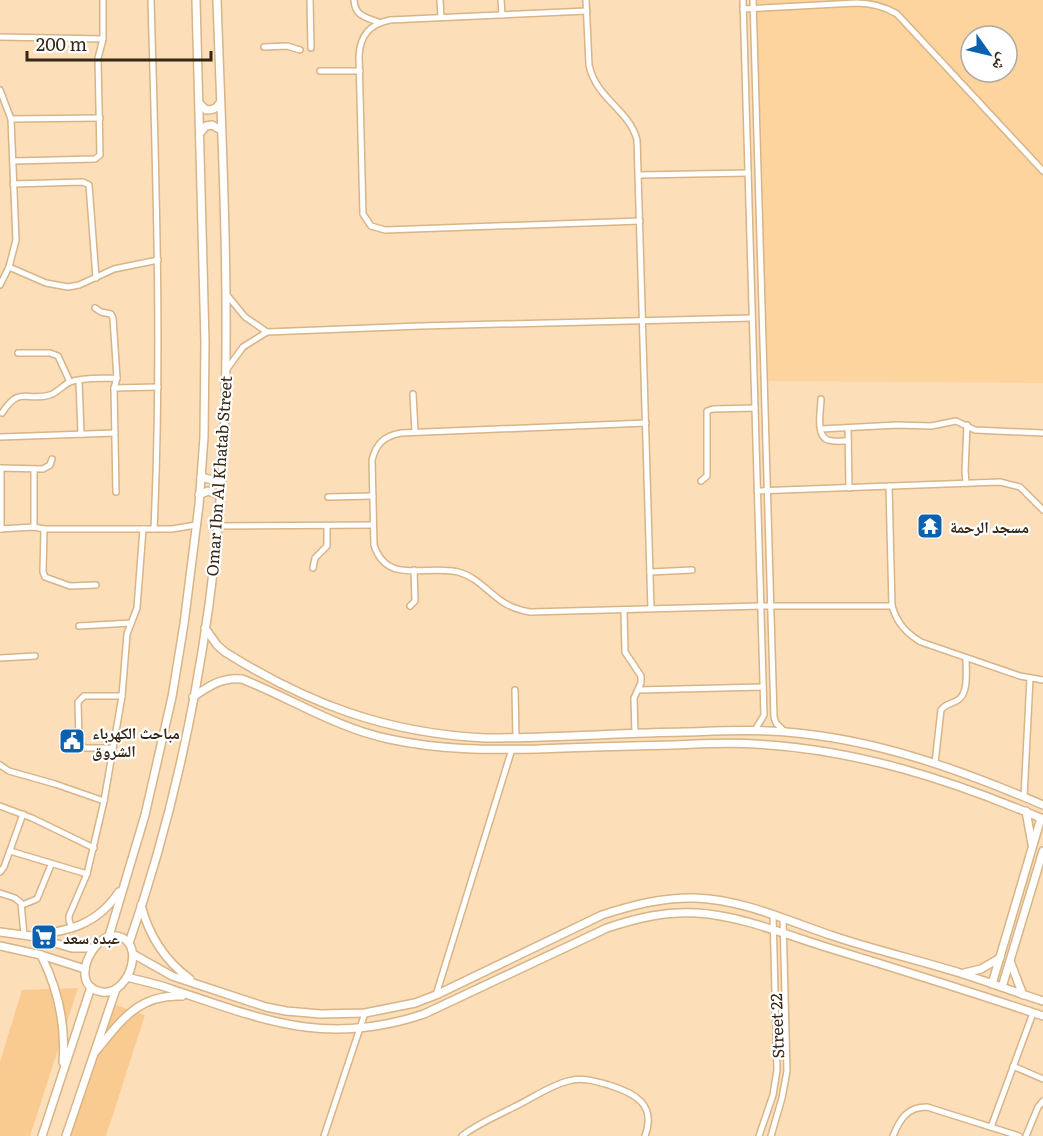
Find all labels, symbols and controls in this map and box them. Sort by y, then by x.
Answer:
scale bar [27,24,212,62]
north arrow [959,24,1019,84]
text: 200 m [36,30,87,57]
text: ش [988,49,1017,77]
street label: Omar Ibn Al Khatab Street [199,374,237,577]
temple icon: مسجد الرحمة [915,511,945,541]
place label: مسجد الرحمة [950,514,1029,538]
place label: مباحث الكهرباء الشروق [92,720,180,762]
public building icon: مباحث الكهرباء الشروق [57,726,87,756]
supermarket icon: عبده سعد [29,922,59,952]
place label: عبده سعد [63,925,120,949]
street label: Street 22 [763,993,789,1059]

